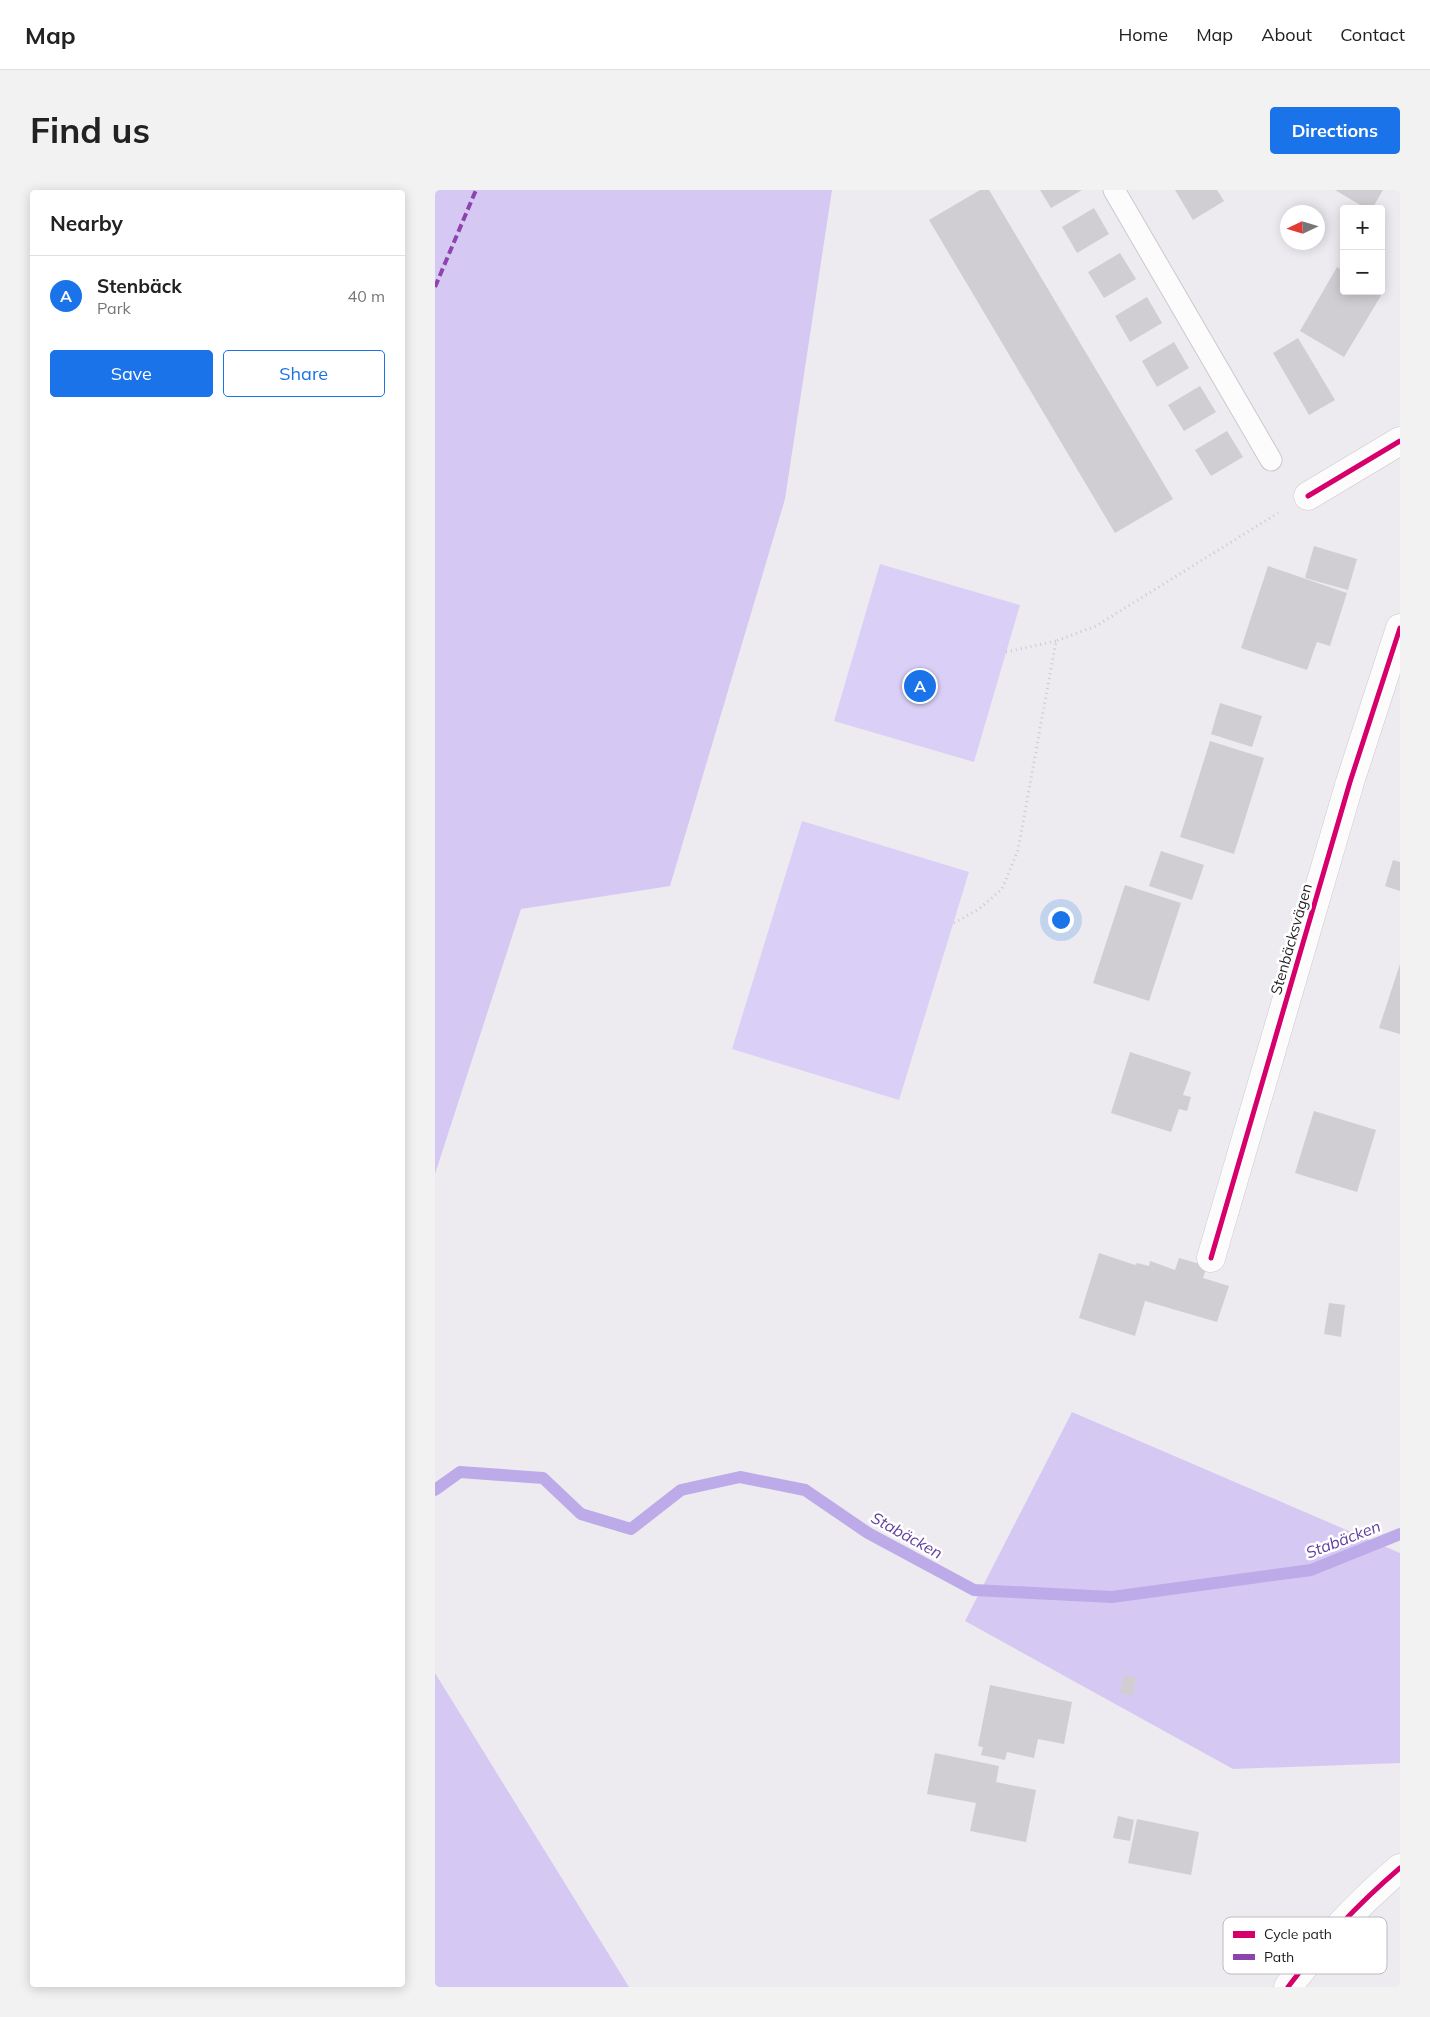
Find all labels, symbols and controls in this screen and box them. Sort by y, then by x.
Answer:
text: Map [25,20,76,50]
text: Home [1118,23,1168,46]
text: Map [1196,23,1233,46]
text: About [1261,23,1312,46]
text: Contact [1340,23,1405,46]
button: Directions [1270,107,1400,154]
text: Find us [30,108,150,152]
north arrow [1280,205,1325,250]
map controls [1340,205,1385,295]
button: + [1340,205,1385,250]
text: Nearby [50,210,123,236]
button: − [1340,250,1385,295]
text: Stenbäck [97,274,182,298]
text: A [60,286,72,306]
text: 40 m [348,286,385,306]
text: Park [97,298,131,318]
button: Save [50,350,213,397]
button: Share [223,350,385,397]
pin: A [904,667,936,705]
street label: Stenbäcksvägen [1266,881,1316,997]
your location [1048,907,1074,933]
water label: Stabäcken [868,1507,946,1563]
water label: Stabäcken [1303,1516,1383,1562]
legend [1223,1917,1387,1974]
text: Cycle path [1264,1925,1332,1943]
text: Path [1264,1948,1294,1966]

